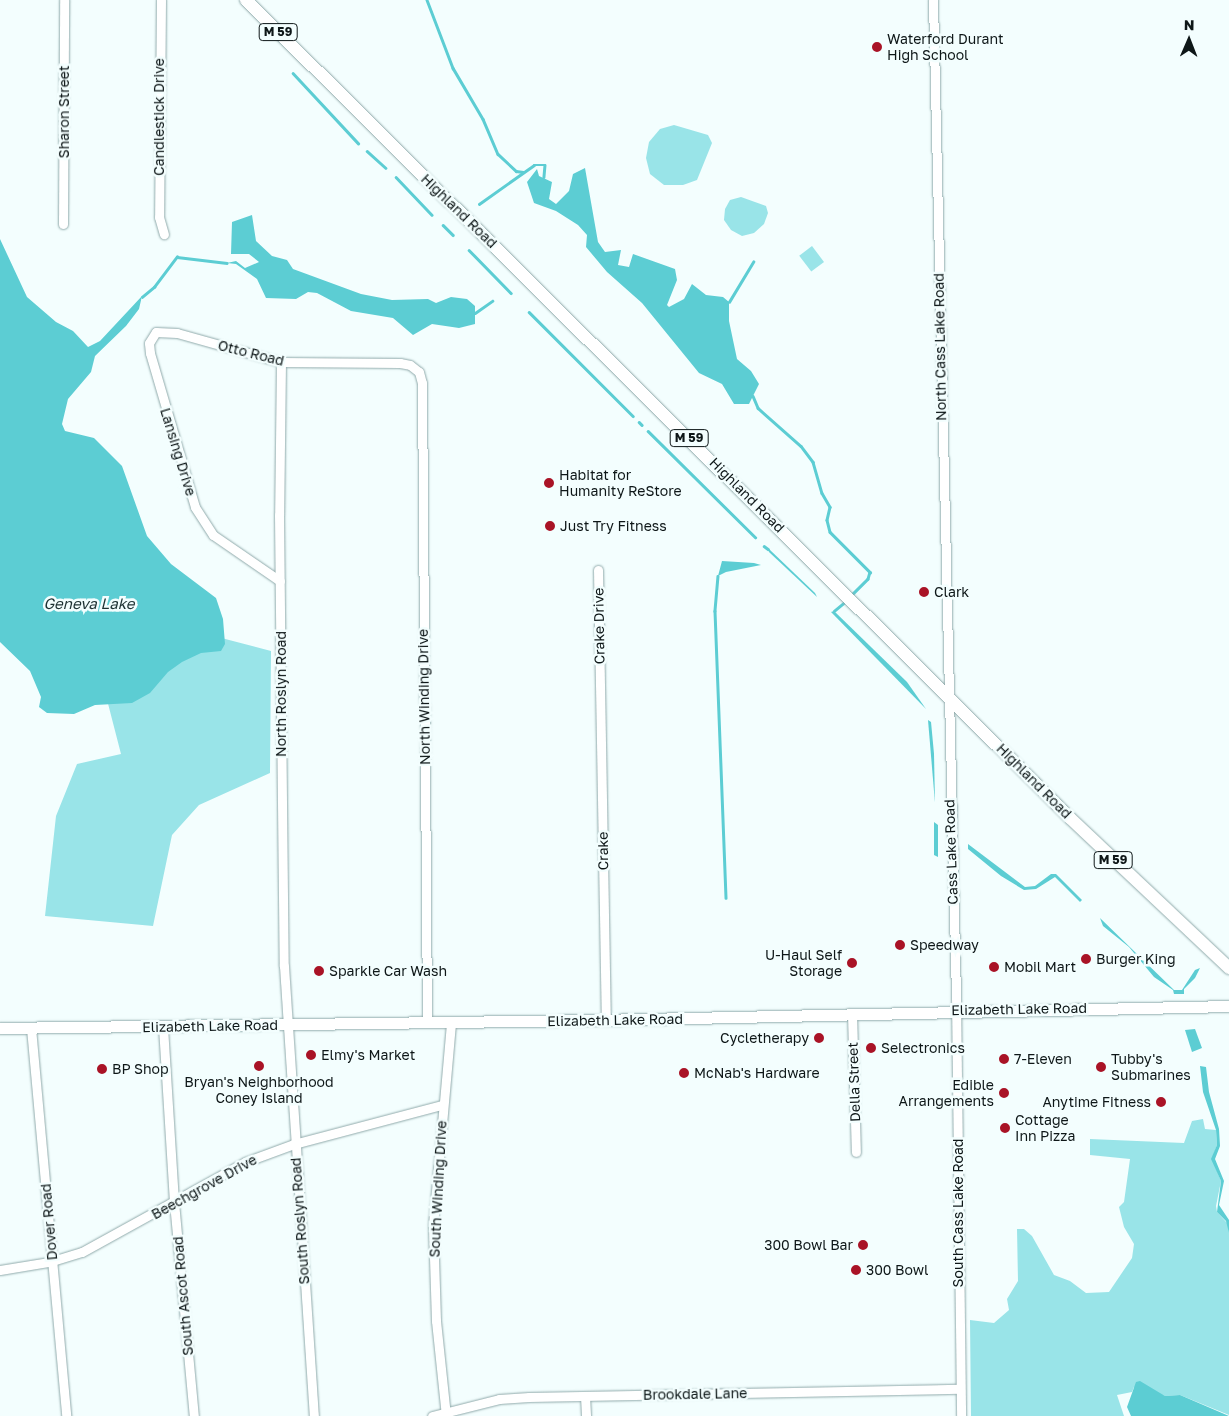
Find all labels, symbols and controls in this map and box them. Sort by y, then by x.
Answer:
north arrow [1164,15,1214,65]
text: N [1184,16,1195,33]
road number: M 59 [258,22,298,42]
place label: Waterford Durant High School [887,31,1003,64]
marker: Waterford Durant High School [871,41,883,53]
street label: Candlestick Drive [151,58,167,176]
street label: Sharon Street [56,66,72,158]
street label: Highland Road [418,171,500,251]
street label: North Cass Lake Road [930,273,950,421]
street label: Otto Road [216,337,286,369]
street label: Lansing Drive [157,406,199,498]
road number: M 59 [669,428,709,448]
street label: Highland Road [706,454,788,536]
place label: Habitat for Humanity ReStore [559,467,682,500]
marker: Habitat for Humanity ReStore [543,477,555,489]
place label: Just Try Fitness [560,518,667,534]
marker: Just Try Fitness [544,520,556,532]
place label: Clark [934,584,969,600]
marker: Clark [918,586,930,598]
street label: Crake Drive [590,588,608,664]
water label: Geneva Lake [43,595,135,613]
street label: North Winding Drive [414,629,434,765]
street label: North Roslyn Road [273,631,289,757]
street label: Highland Road [993,740,1075,822]
street label: Cass Lake Road [941,799,961,905]
street label: Crake [594,832,612,870]
road number: M 59 [1093,850,1133,870]
place label: Speedway [910,937,979,953]
marker: Speedway [894,939,906,951]
place label: U-Haul Self Storage [765,947,842,980]
place label: Burger King [1096,951,1175,967]
marker: Burger King [1080,953,1092,965]
marker: U-Haul Self Storage [846,957,858,969]
place label: Mobil Mart [1004,959,1076,975]
marker: Mobil Mart [988,961,1000,973]
place label: Sparkle Car Wash [329,963,447,979]
marker: Sparkle Car Wash [313,965,325,977]
street label: Elizabeth Lake Road [951,999,1087,1019]
street label: Elizabeth Lake Road [547,1010,683,1030]
street label: Elizabeth Lake Road [142,1016,278,1036]
place label: Cycletherapy [720,1030,809,1046]
marker: Cycletherapy [813,1032,825,1044]
place label: Selectronics [881,1040,965,1056]
street label: Della Street [844,1042,864,1122]
marker: Selectronics [865,1042,877,1054]
place label: Elmy's Market [321,1047,415,1063]
marker: Elmy's Market [305,1049,317,1061]
place label: 7-Eleven [1014,1051,1072,1067]
place label: Tubby's Submarines [1111,1051,1191,1084]
marker: 7-Eleven [998,1053,1010,1065]
marker: Bryan's Neighborhood Coney Island [253,1060,265,1072]
place label: BP Shop [112,1061,169,1077]
marker: Tubby's Submarines [1095,1061,1107,1073]
marker: BP Shop [96,1063,108,1075]
place label: McNab's Hardware [694,1065,820,1081]
marker: McNab's Hardware [678,1067,690,1079]
place label: Bryan's Neighborhood Coney Island [184,1074,334,1106]
place label: Edible Arrangements [899,1077,994,1110]
marker: Edible Arrangements [998,1087,1010,1099]
place label: Anytime Fitness [1042,1094,1151,1110]
marker: Anytime Fitness [1155,1096,1167,1108]
place label: Cottage Inn Pizza [1015,1112,1075,1144]
street label: South Winding Drive [426,1120,450,1258]
marker: Cottage Inn Pizza [999,1122,1011,1134]
street label: South Cass Lake Road [950,1139,966,1287]
street label: Beechgrove Drive [148,1151,260,1223]
street label: South Roslyn Road [287,1157,313,1285]
street label: Dover Road [37,1183,61,1261]
street label: South Ascot Road [169,1236,197,1356]
place label: 300 Bowl Bar [764,1237,853,1253]
marker: 300 Bowl Bar [857,1239,869,1251]
place label: 300 Bowl [866,1262,929,1278]
marker: 300 Bowl [850,1264,862,1276]
street label: Brookdale Lane [643,1385,747,1403]

